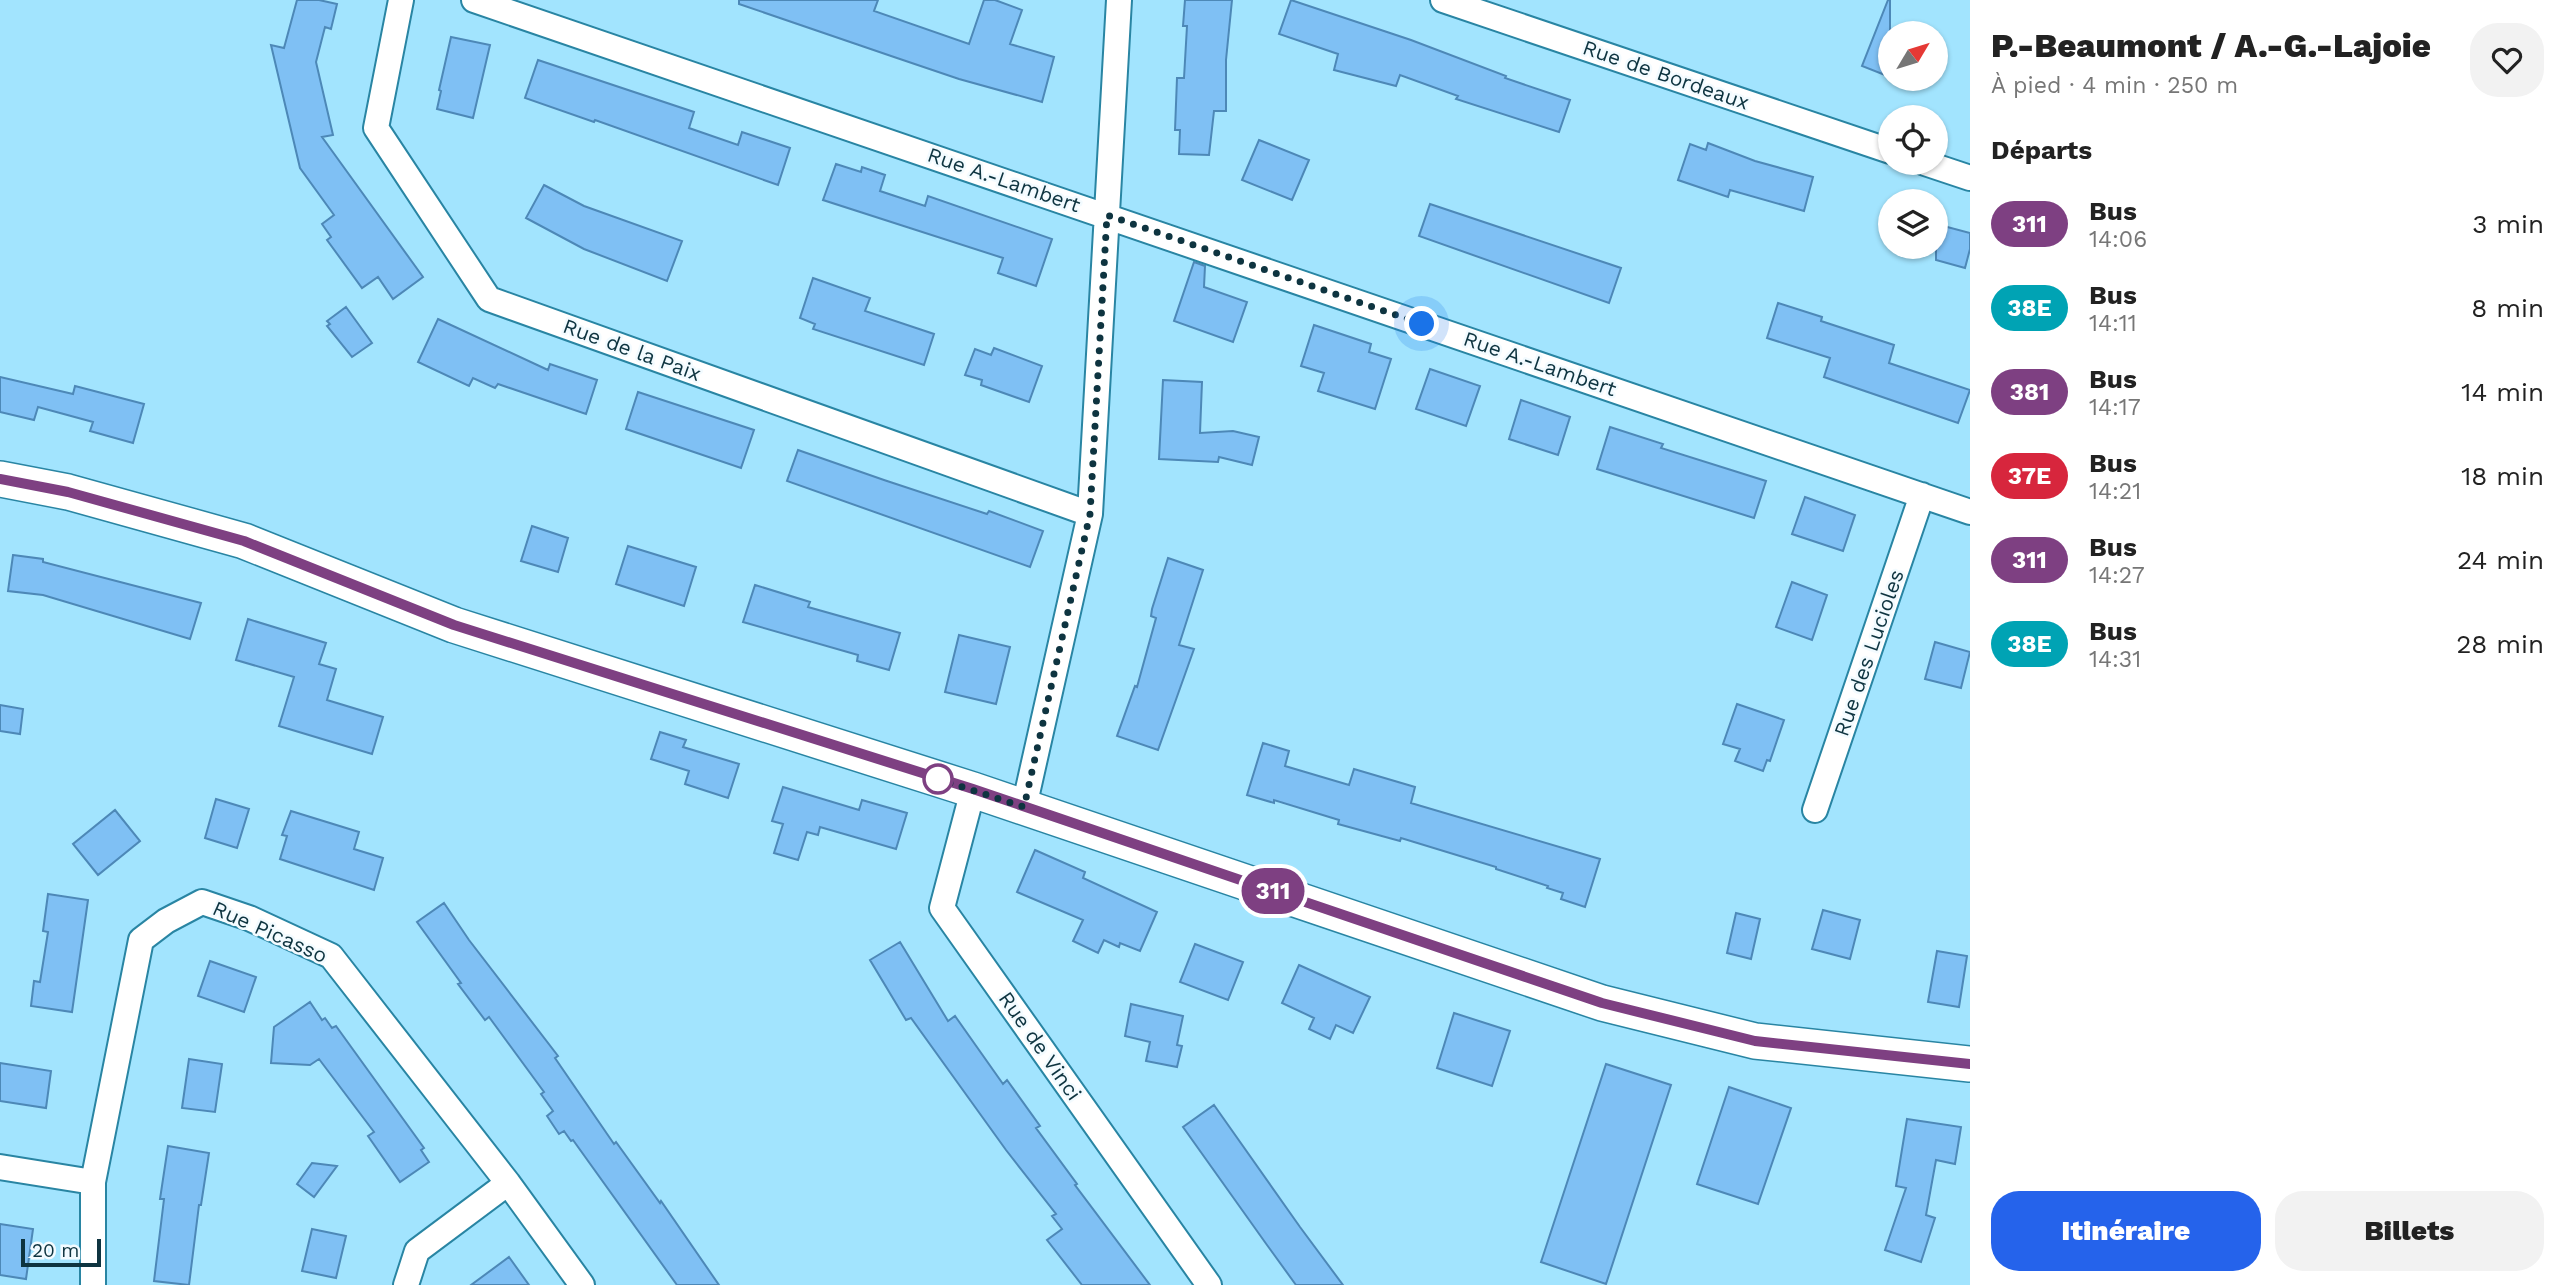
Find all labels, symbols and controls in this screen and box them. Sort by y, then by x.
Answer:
north arrow [1878,21,1948,91]
map controls [1878,21,1948,259]
button: heart [2470,23,2544,97]
text: P.-Beaumont / A.-G.-Lajoie [1991,26,2431,65]
street label: Rue de Bordeaux [1580,34,1753,115]
text: À pied · 4 min · 250 m [1991,72,2238,99]
button: locate [1878,105,1948,175]
text: Départs [1991,135,2092,165]
street label: Rue A.-Lambert [924,142,1084,217]
button: layers [1878,189,1948,259]
text: Bus [2089,196,2137,226]
text: 3 min [2472,209,2544,239]
text: 311 [2012,210,2047,238]
text: 14:06 [2089,226,2147,253]
text: Bus [2089,280,2137,310]
text: 8 min [2471,293,2544,323]
text: 38E [2007,294,2052,322]
your location [1404,306,1439,341]
text: 14:11 [2089,310,2137,337]
street label: Rue de la Paix [560,313,705,386]
street label: Rue A.-Lambert [1460,326,1620,401]
text: Bus [2089,364,2137,394]
text: 14 min [2461,377,2544,407]
text: 381 [2010,378,2049,406]
text: 14:17 [2089,394,2141,421]
text: Bus [2089,448,2137,478]
text: 18 min [2461,461,2544,491]
text: 37E [2008,462,2051,490]
text: 14:21 [2089,478,2141,505]
text: Bus [2089,532,2137,562]
text: 24 min [2457,545,2544,575]
text: 311 [2012,546,2047,574]
text: 14:27 [2089,562,2145,589]
street label: Rue des Lucioles [1828,566,1909,739]
text: Bus [2089,616,2137,646]
text: 28 min [2456,629,2544,659]
text: 38E [2007,630,2052,658]
text: 14:31 [2089,646,2141,673]
unlabelled marker [923,764,953,794]
line badge: 311 [1233,868,1313,914]
text: 311 [1256,877,1290,905]
street label: Rue Picasso [209,895,331,968]
street label: Rue de Vinci [994,986,1087,1105]
button: Itinéraire [1991,1191,2261,1271]
button: Billets [2275,1191,2544,1271]
scale bar [21,1236,102,1268]
text: 20 m [32,1239,79,1262]

